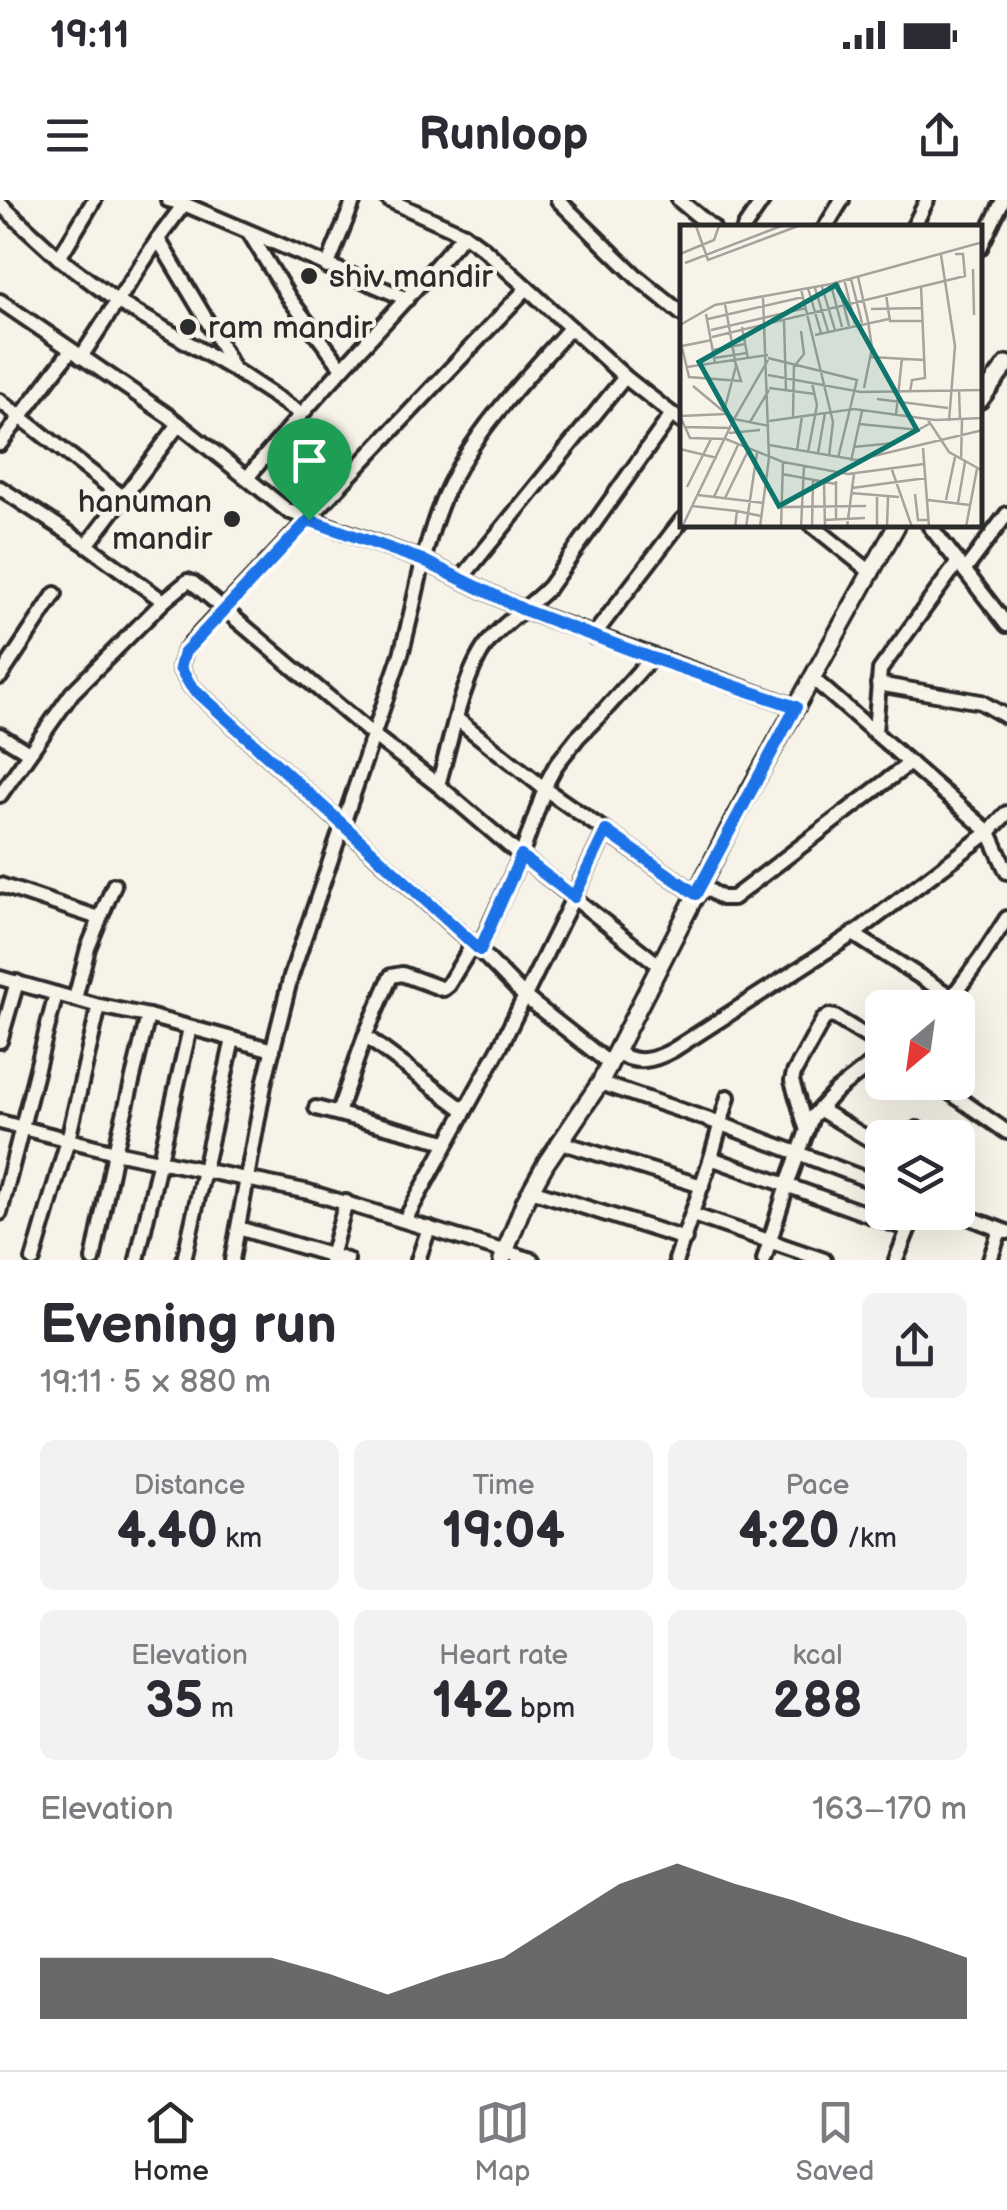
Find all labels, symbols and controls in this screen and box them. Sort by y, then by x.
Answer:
text: 19:11 [50,13,129,58]
icon: menu [40,108,95,163]
text: Runloop [419,108,588,163]
icon: share [912,108,967,163]
inset map [680,225,982,528]
place label: shiv mandir [329,258,493,297]
marker: shiv mandir [298,265,320,287]
place label: ram mandir [208,309,373,348]
marker: ram mandir [177,316,199,338]
pin [267,418,352,521]
icon: arrive [282,433,337,488]
place label: hanuman mandir [78,483,212,559]
marker: hanuman mandir [221,508,243,530]
north arrow [865,990,975,1100]
map controls [865,990,975,1230]
button: layers [865,1120,975,1230]
text: Evening run [40,1292,337,1359]
button: share [862,1293,967,1398]
text: 19:11 · 5 × 880 m [40,1363,271,1402]
text: Distance [134,1469,245,1502]
text: Time [472,1469,535,1502]
text: Pace [786,1469,849,1502]
text: 4.40 [117,1502,218,1562]
text: 19:04 [442,1502,565,1562]
text: 4:20 [738,1502,840,1562]
text: km [218,1522,262,1555]
text: /km [840,1522,897,1555]
text: Elevation [131,1639,248,1672]
text: Heart rate [439,1639,568,1672]
text: kcal [792,1639,843,1672]
text: 35 [145,1672,203,1732]
text: 142 [432,1672,512,1732]
text: 288 [772,1672,863,1732]
text: m [203,1692,234,1725]
text: bpm [512,1692,575,1725]
text: Elevation [40,1790,173,1829]
text: 163–170 m [812,1790,967,1829]
tab: Home [133,2095,209,2188]
tab: Map [474,2095,530,2188]
tab: Saved [796,2095,874,2188]

